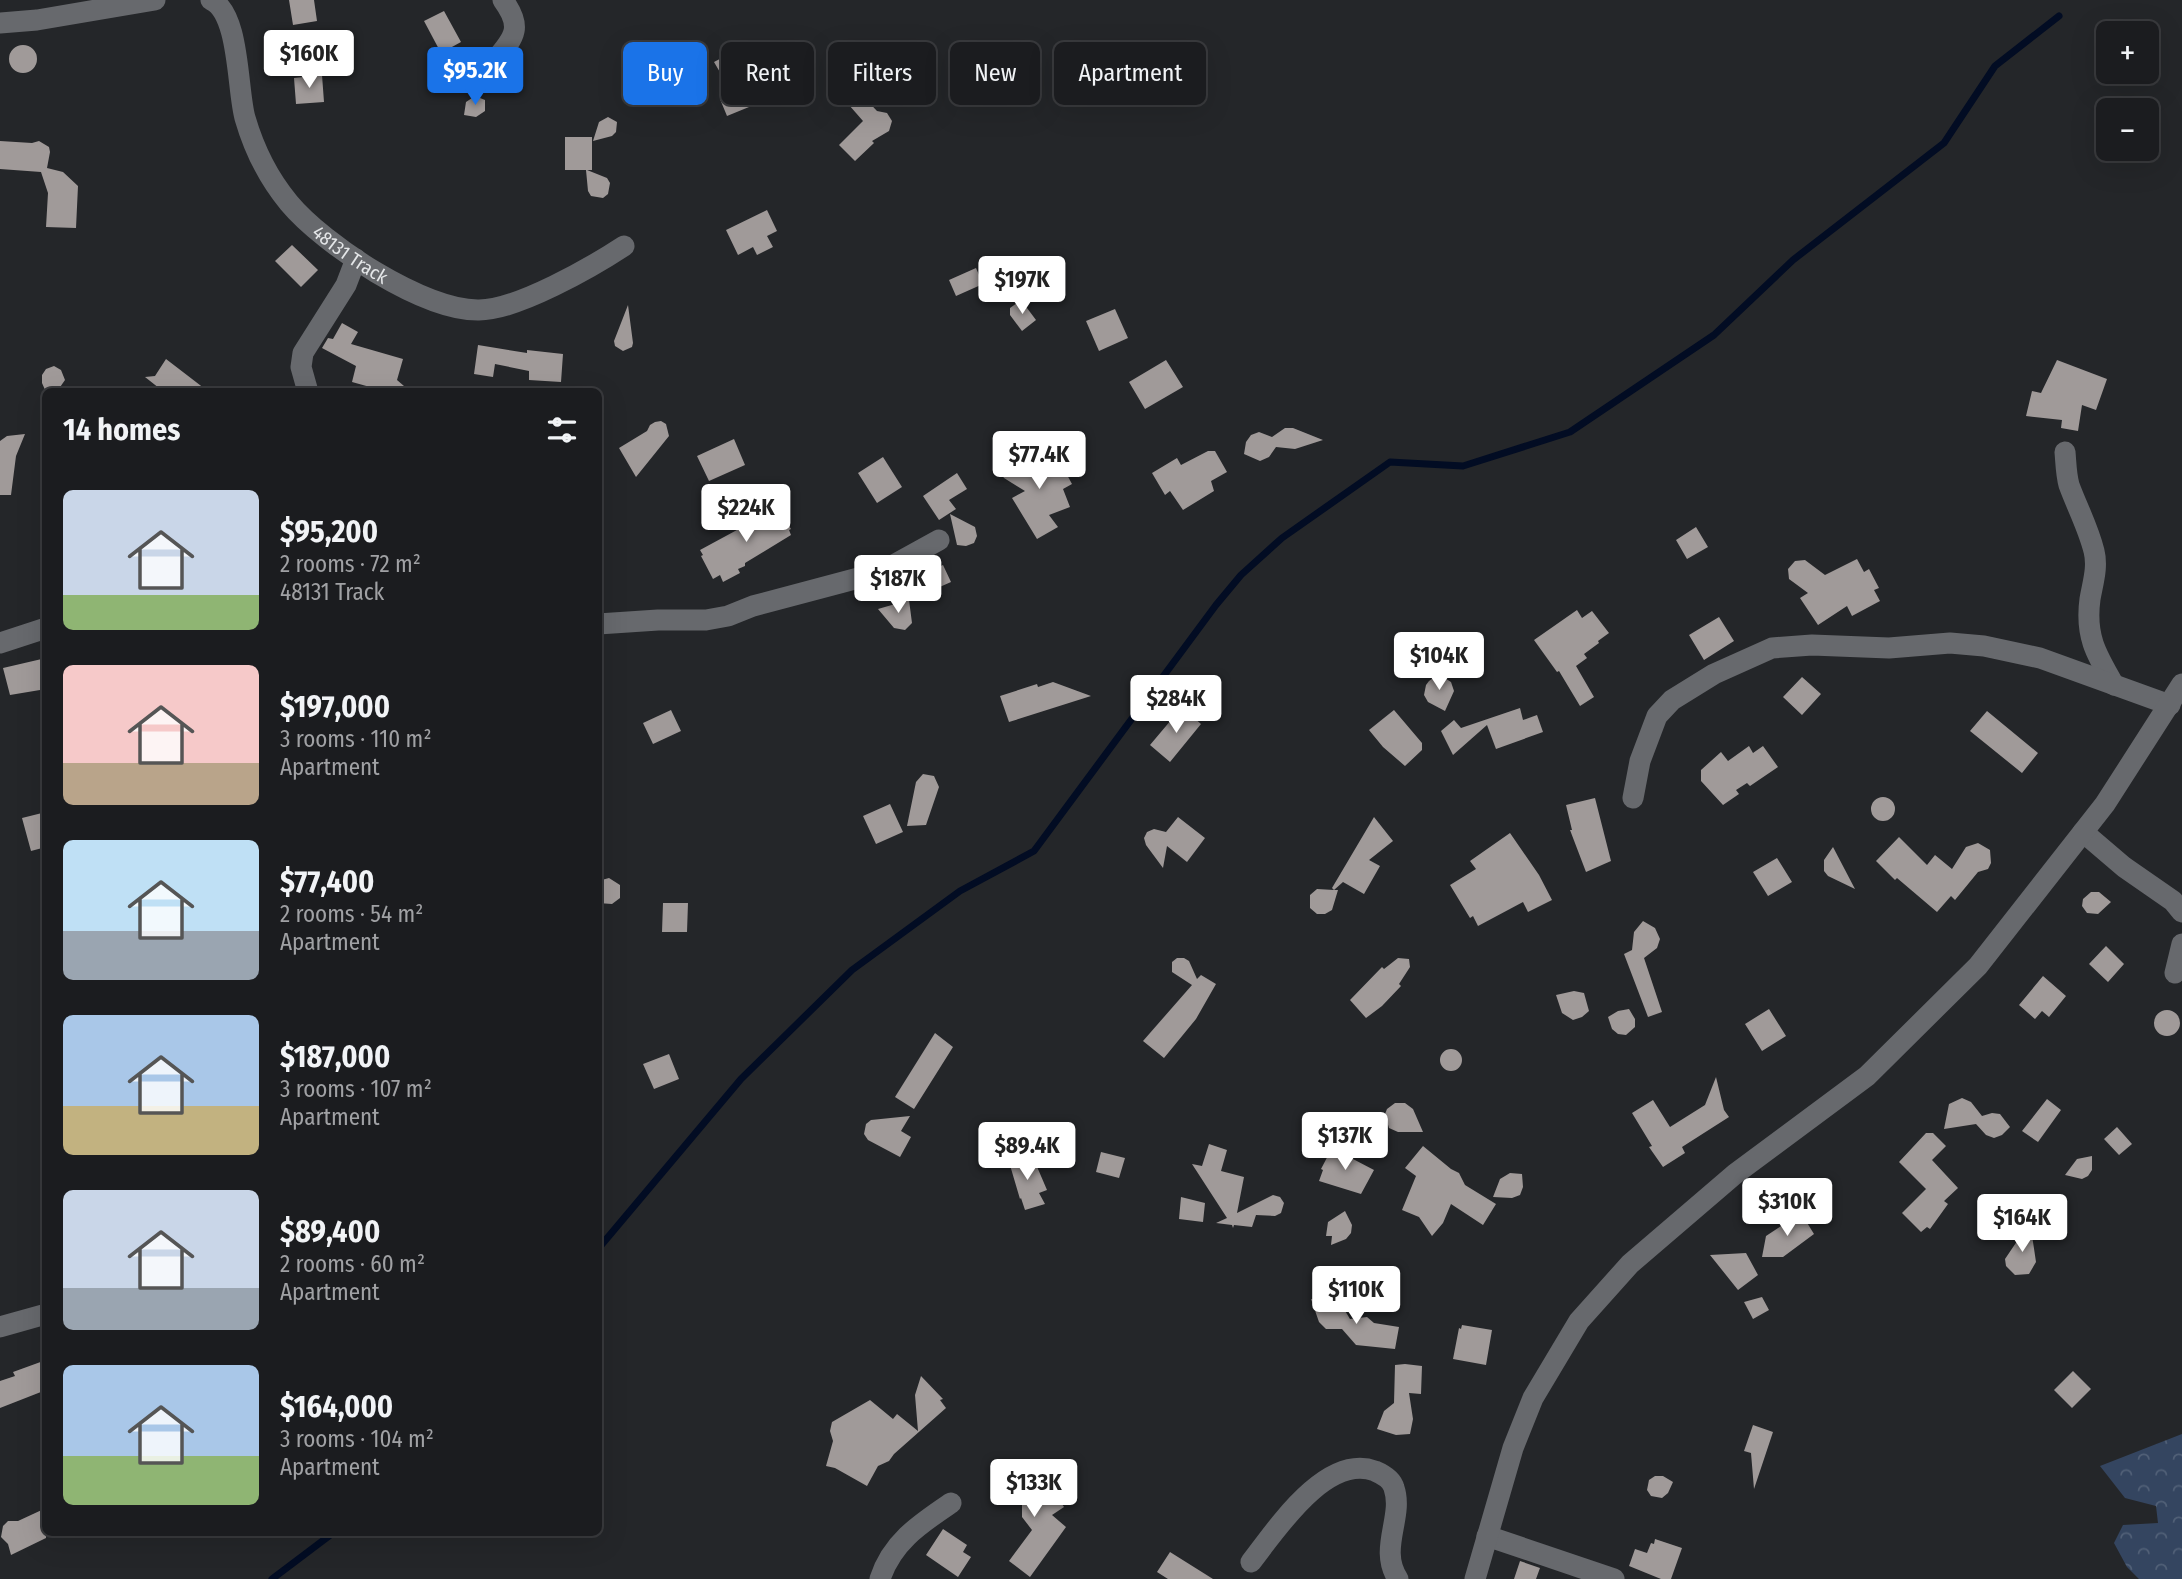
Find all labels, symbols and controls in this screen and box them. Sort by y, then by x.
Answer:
map controls [2096,21,2159,161]
button: + [2096,21,2159,84]
pin: $160K [260,31,358,90]
text: $160K [280,39,338,67]
chip: Buy [623,42,707,105]
chip: Rent [721,42,814,105]
chip: Filters [828,42,936,105]
chip: New [950,42,1040,105]
chip: Apartment [1054,42,1206,105]
pin: $95.2K [418,48,532,107]
text: $95.2K [443,56,507,84]
button: − [2096,98,2159,161]
street label: 48131 Track [308,221,392,289]
pin: $197K [973,256,1071,316]
text: $197K [994,265,1050,293]
icon: filters [543,411,581,449]
text: 14 homes [63,412,180,448]
pin: $77.4K [982,432,1096,491]
text: $77.4K [1009,440,1069,468]
pin: $224K [697,484,795,544]
text: $224K [717,493,775,521]
text: $95,200 [280,514,378,550]
icon: home [119,518,203,602]
text: 2 rooms · 72 m² [280,550,421,578]
pin: $187K [849,556,947,615]
text: $187K [870,564,926,592]
text: 48131 Track [280,578,384,606]
pin: $104K [1390,632,1488,692]
text: $104K [1410,641,1468,669]
pin: $284K [1127,676,1225,735]
text: $284K [1146,684,1206,712]
text: $197,000 [280,689,390,725]
icon: home [119,693,203,777]
text: 3 rooms · 110 m² [280,725,431,753]
text: Apartment [280,753,380,781]
text: $77,400 [280,864,374,900]
icon: home [119,868,203,952]
text: 2 rooms · 54 m² [280,900,423,928]
text: Apartment [280,928,380,956]
text: $187,000 [280,1039,390,1075]
icon: home [119,1043,203,1127]
text: 3 rooms · 107 m² [280,1075,432,1103]
text: Apartment [280,1103,380,1131]
pin: $137K [1296,1112,1394,1172]
text: $137K [1318,1121,1372,1149]
pin: $89.4K [970,1122,1084,1182]
text: $89.4K [994,1131,1060,1159]
pin: $310K [1738,1178,1836,1238]
text: $310K [1758,1187,1816,1215]
pin: $164K [1973,1194,2071,1254]
text: $164K [1993,1203,2051,1231]
text: $89,400 [280,1214,380,1250]
icon: home [119,1218,203,1302]
text: 2 rooms · 60 m² [280,1250,425,1278]
pin: $110K [1307,1266,1405,1326]
text: $110K [1328,1275,1384,1303]
text: Apartment [280,1278,380,1306]
text: $164,000 [280,1389,393,1425]
icon: home [119,1393,203,1477]
text: 3 rooms · 104 m² [280,1425,434,1453]
text: Apartment [280,1453,380,1481]
pin: $133K [985,1460,1083,1519]
text: $133K [1006,1468,1062,1496]

